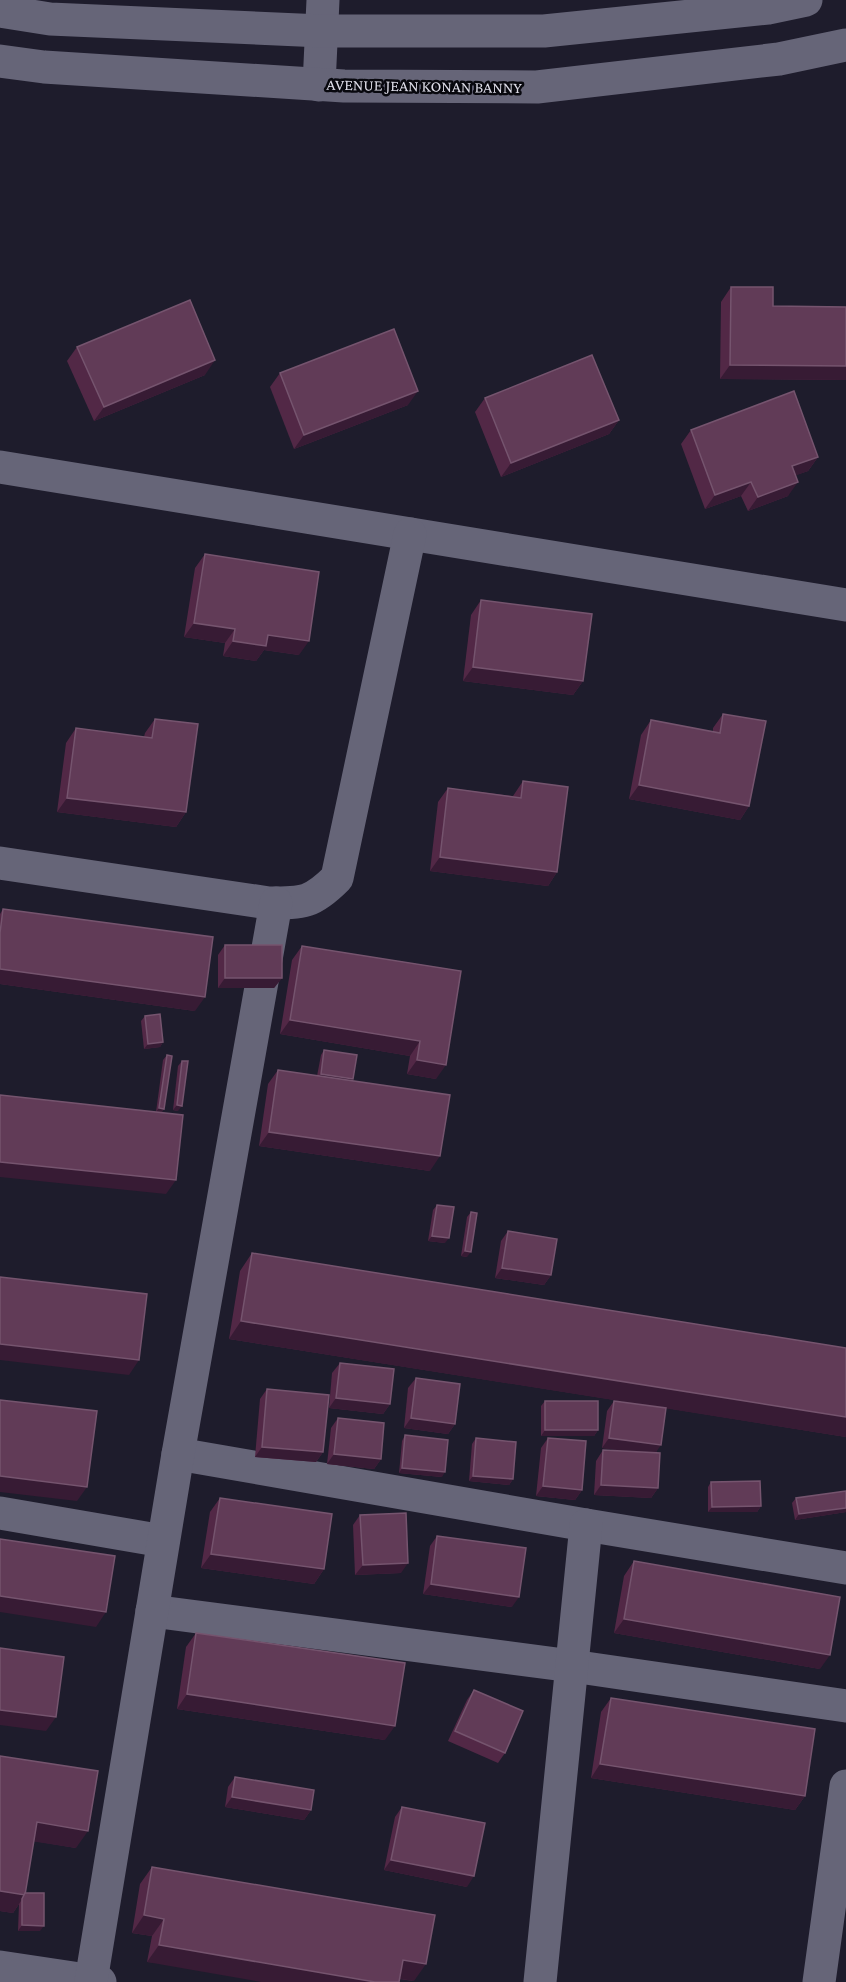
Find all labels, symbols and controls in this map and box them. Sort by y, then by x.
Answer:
street label: AVENUE JEAN KONAN BANNY [326,76,522,97]

